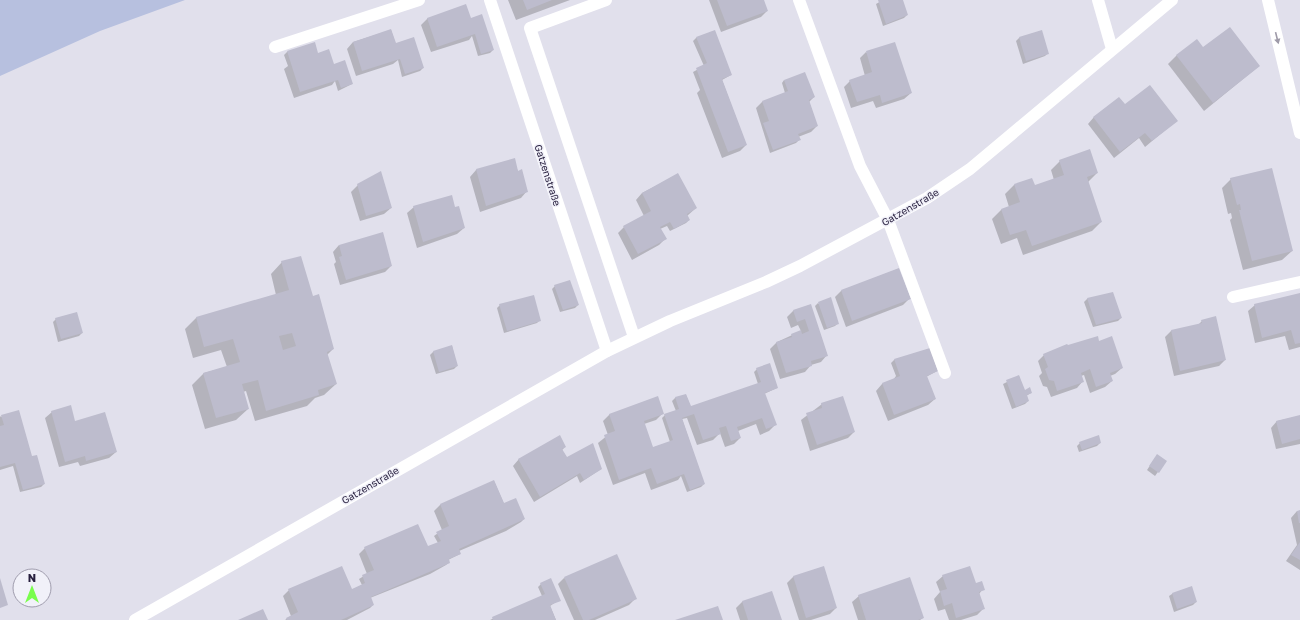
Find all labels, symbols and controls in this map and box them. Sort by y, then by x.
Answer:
one-way arrow [1274,32,1280,44]
street label: Gatzenstraße [532,143,564,208]
street label: Gatzenstraße [879,186,941,228]
street label: Gatzenstraße [339,464,401,506]
north arrow [12,568,52,608]
text: N [28,571,36,584]

